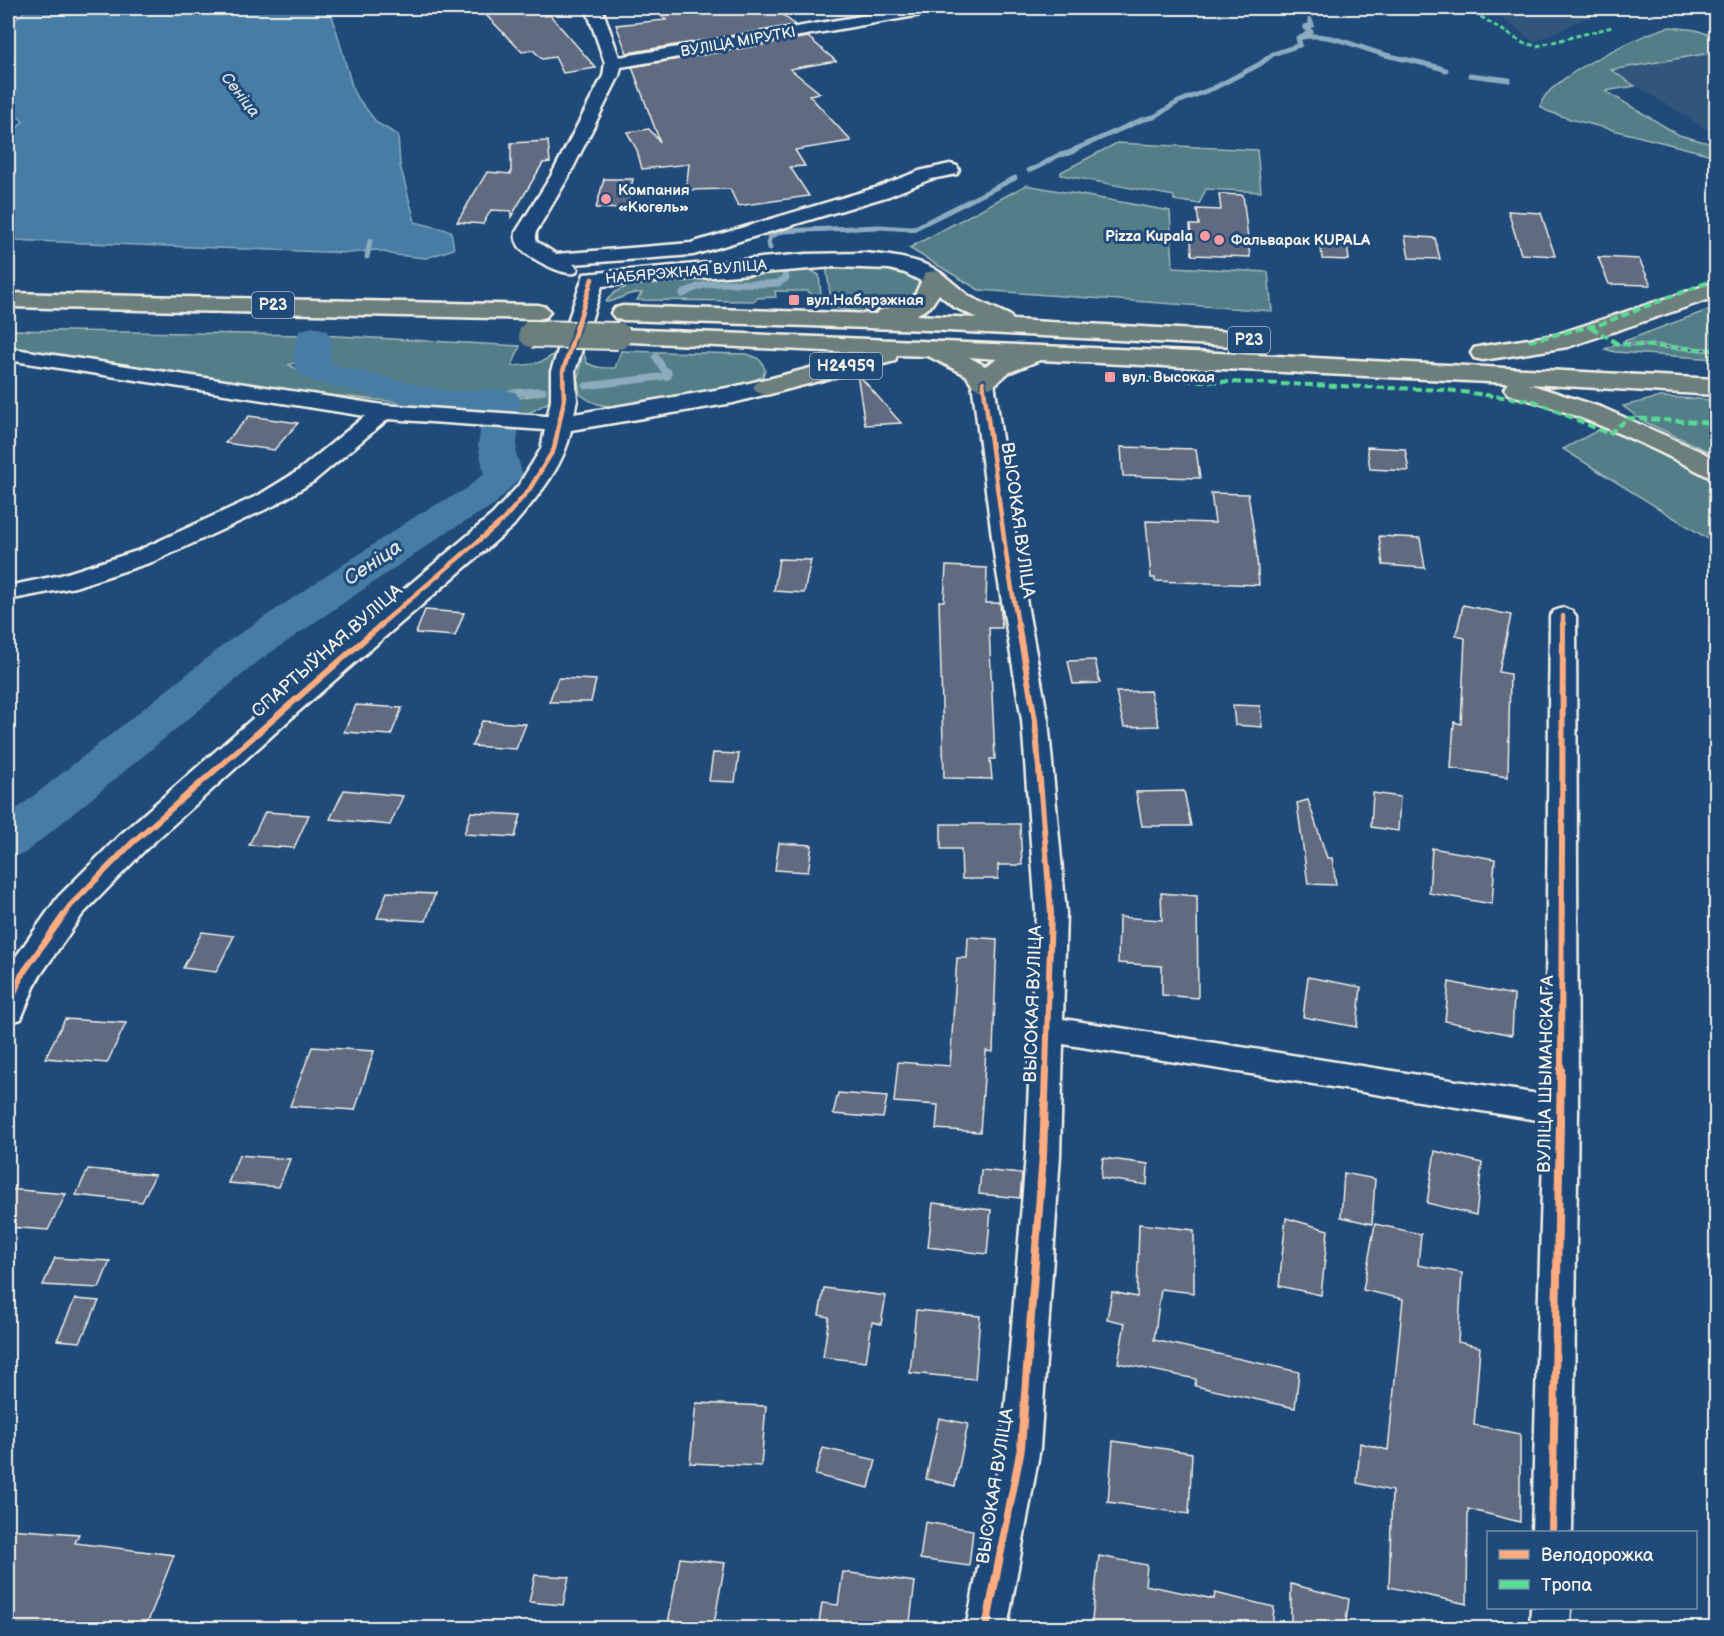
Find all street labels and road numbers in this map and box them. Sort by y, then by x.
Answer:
street label: ВУЛІЦА МІРУТКІ [679,23,797,61]
street label: НАБЯРЭЖНАЯ ВУЛІЦА [605,255,768,289]
road number: Р23 [252,292,294,318]
road number: Р23 [1228,327,1270,353]
road number: Н24959 [810,353,882,379]
street label: ВЫСОКАЯ ВУЛІЦА [997,441,1039,599]
street label: СПАРТЫЎНАЯ ВУЛІЦА [247,579,407,722]
street label: ВЫСОКАЯ ВУЛІЦА [1020,925,1046,1083]
street label: ВУЛІЦА ШЫМАНСКАГА [1534,975,1558,1173]
street label: ВЫСОКАЯ ВУЛІЦА [972,1407,1018,1565]

